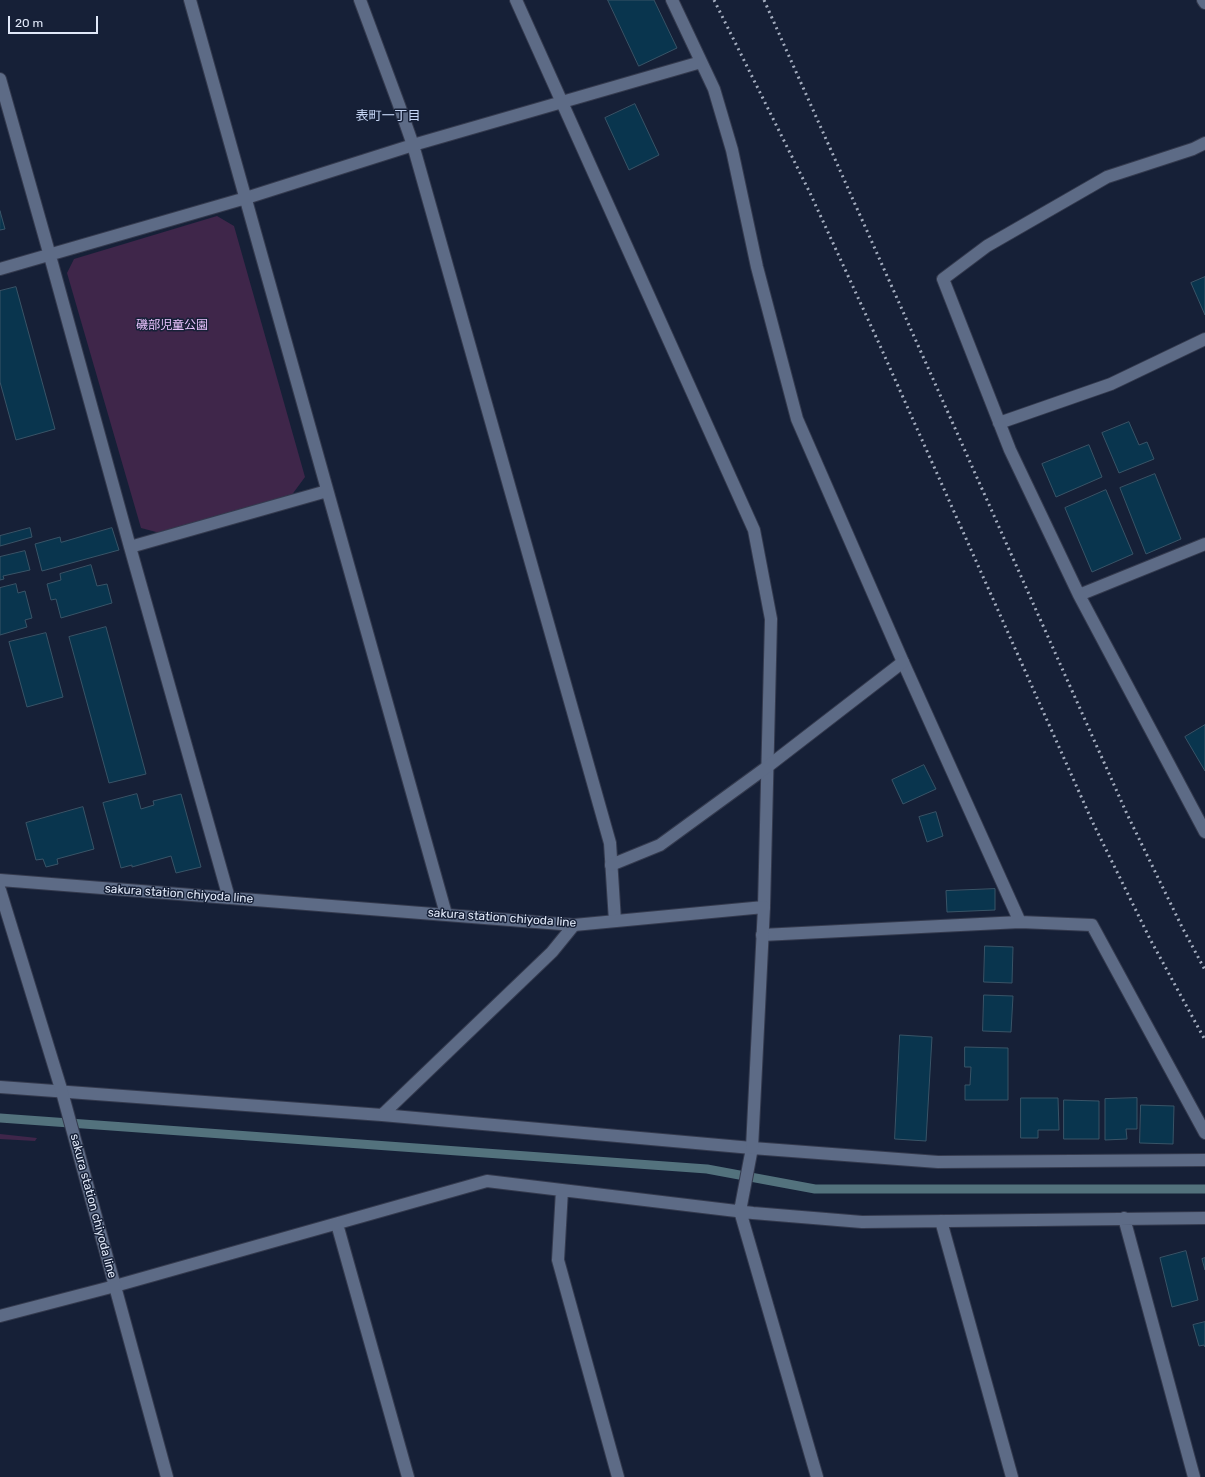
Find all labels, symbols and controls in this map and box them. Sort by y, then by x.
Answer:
scale bar [10,8,100,34]
text: 20 m [15,16,43,30]
district label: 表町一丁目 [356,108,420,124]
park label: 磯部児童公園 [136,319,208,333]
street label: sakura station chiyoda line [104,882,254,906]
street label: sakura station chiyoda line [427,906,577,930]
street label: sakura station chiyoda line [67,1132,119,1280]

